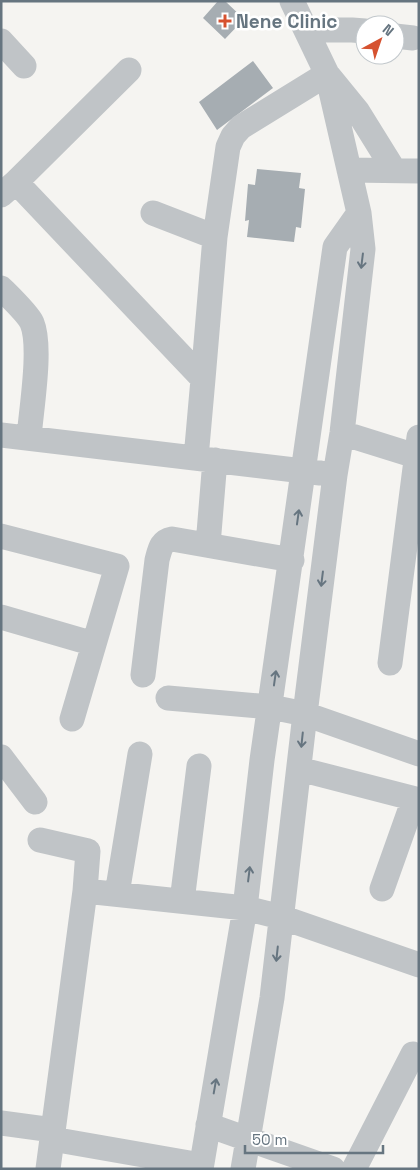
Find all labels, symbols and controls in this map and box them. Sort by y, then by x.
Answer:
place label: Nene Clinic [236,9,337,34]
marker: Nene Clinic [218,14,232,28]
north arrow [355,15,405,65]
text: N [379,20,398,40]
one-way arrow [357,253,367,269]
one-way arrow [293,510,303,526]
one-way arrow [317,571,327,587]
one-way arrow [270,671,280,687]
one-way arrow [297,732,307,748]
one-way arrow [244,866,254,882]
one-way arrow [272,945,282,961]
one-way arrow [210,1079,220,1095]
scale bar [245,1122,382,1154]
text: 50 m [252,1130,287,1149]

